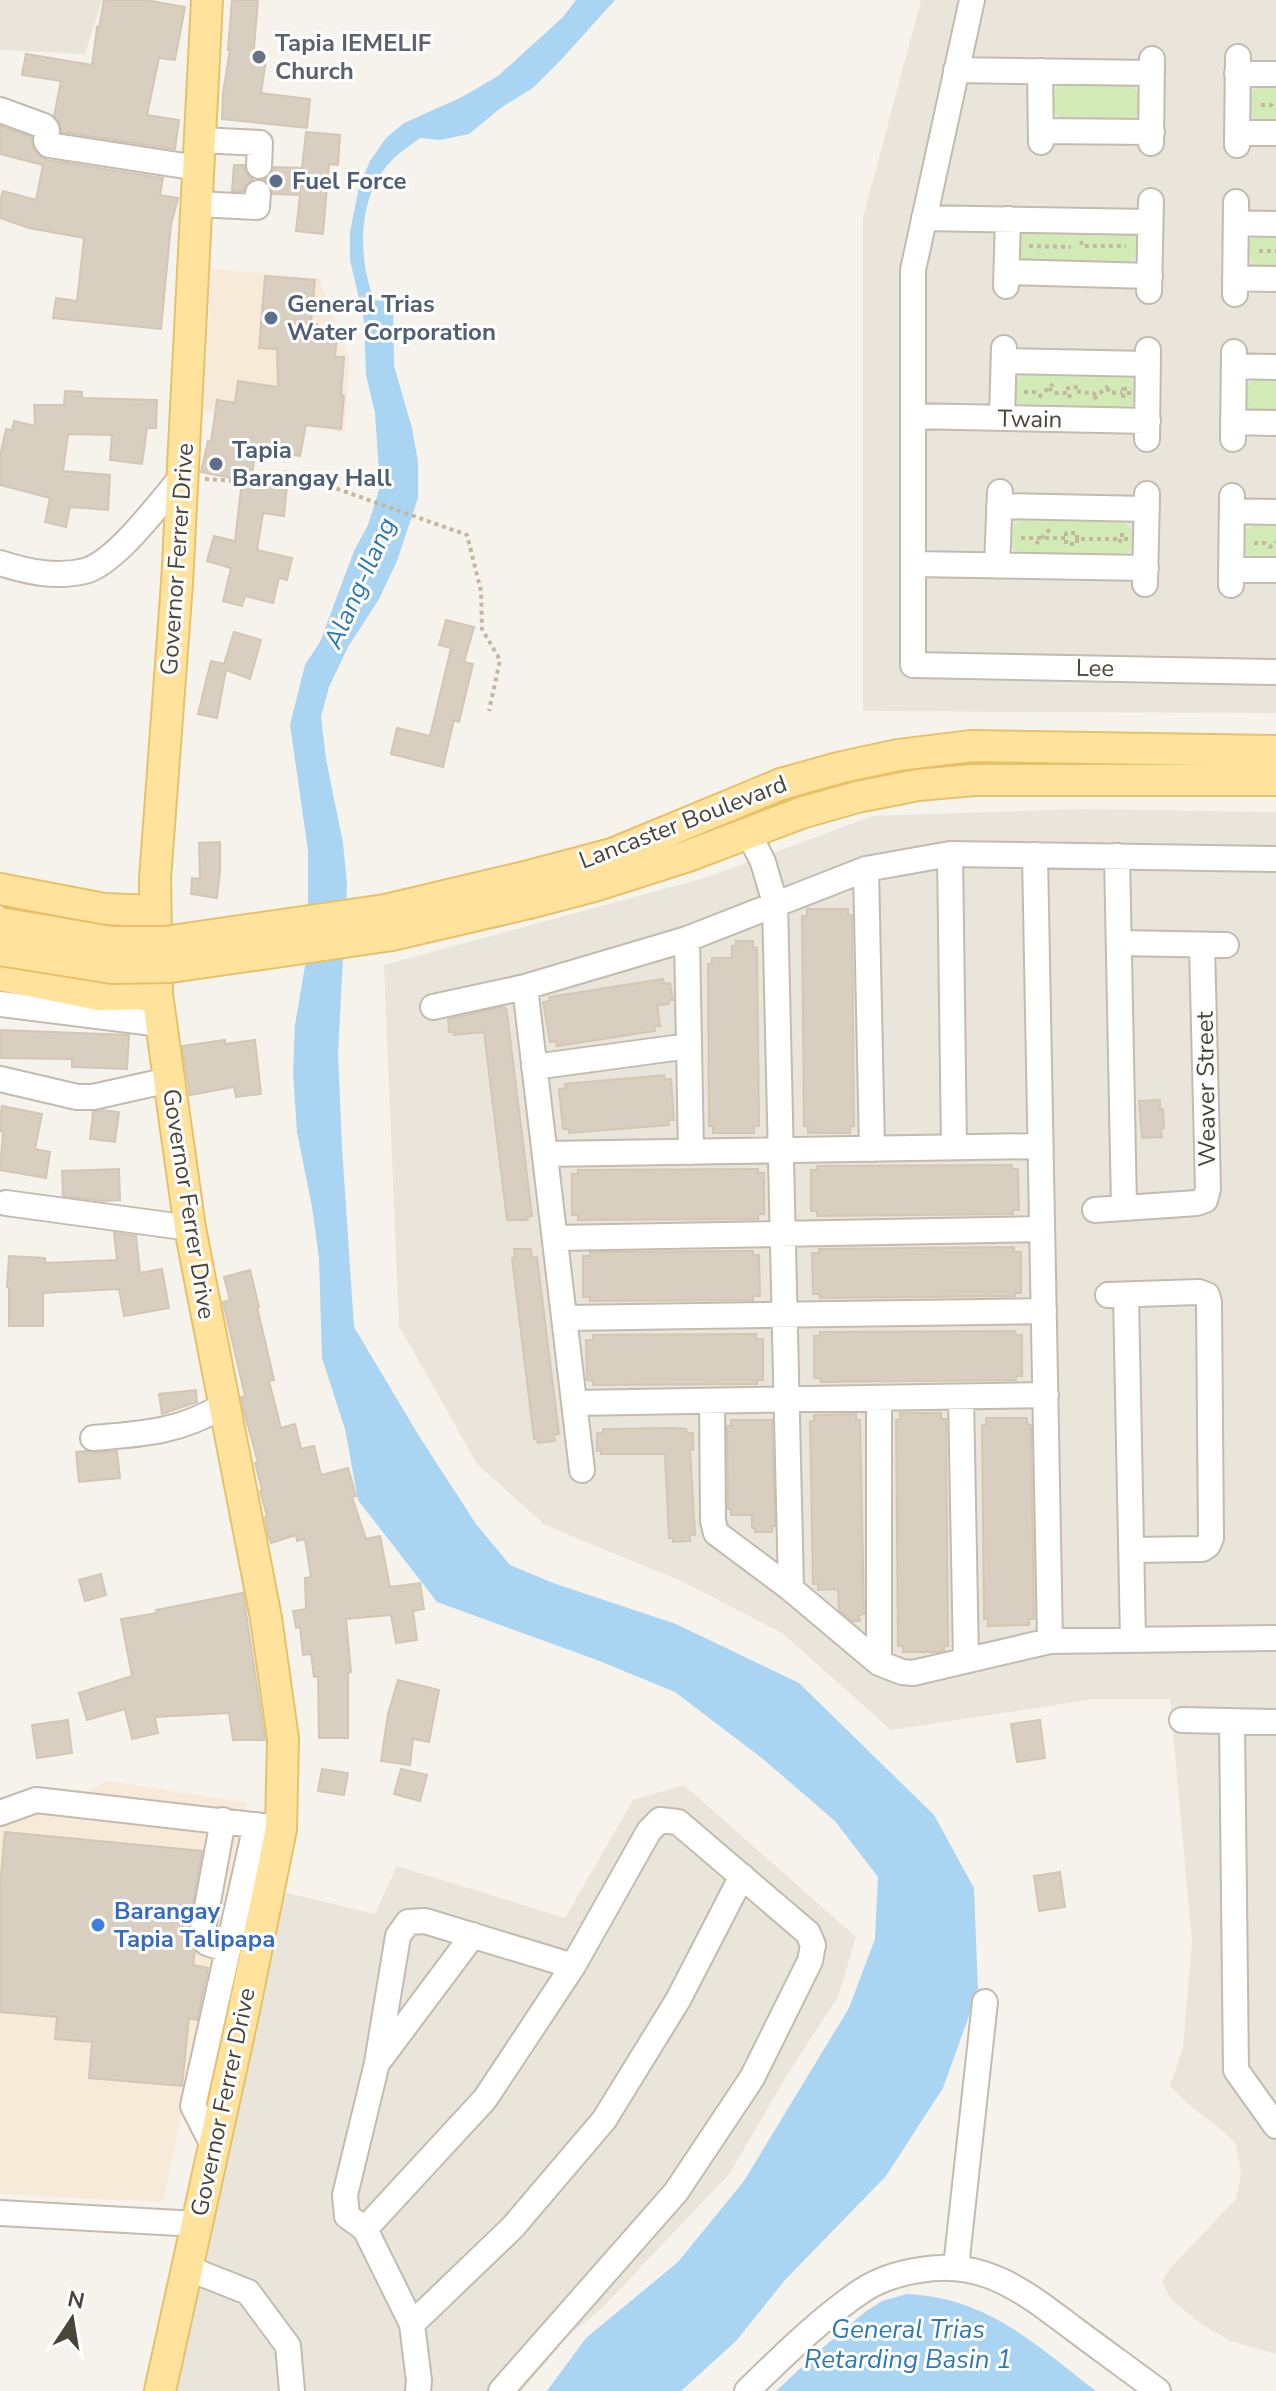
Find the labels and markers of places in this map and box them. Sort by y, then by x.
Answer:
place label: Tapia IEMELIF Church [275,27,431,87]
marker: Tapia IEMELIF Church [250,48,268,66]
place label: Fuel Force [292,165,406,197]
marker: Fuel Force [267,172,285,190]
place label: General Trias Water Corporation [287,288,496,348]
marker: General Trias Water Corporation [262,309,280,327]
place label: Tapia Barangay Hall [232,434,392,494]
marker: Tapia Barangay Hall [207,455,225,473]
place label: Barangay Tapia Talipapa [114,1895,275,1955]
marker: Barangay Tapia Talipapa [89,1916,107,1934]

